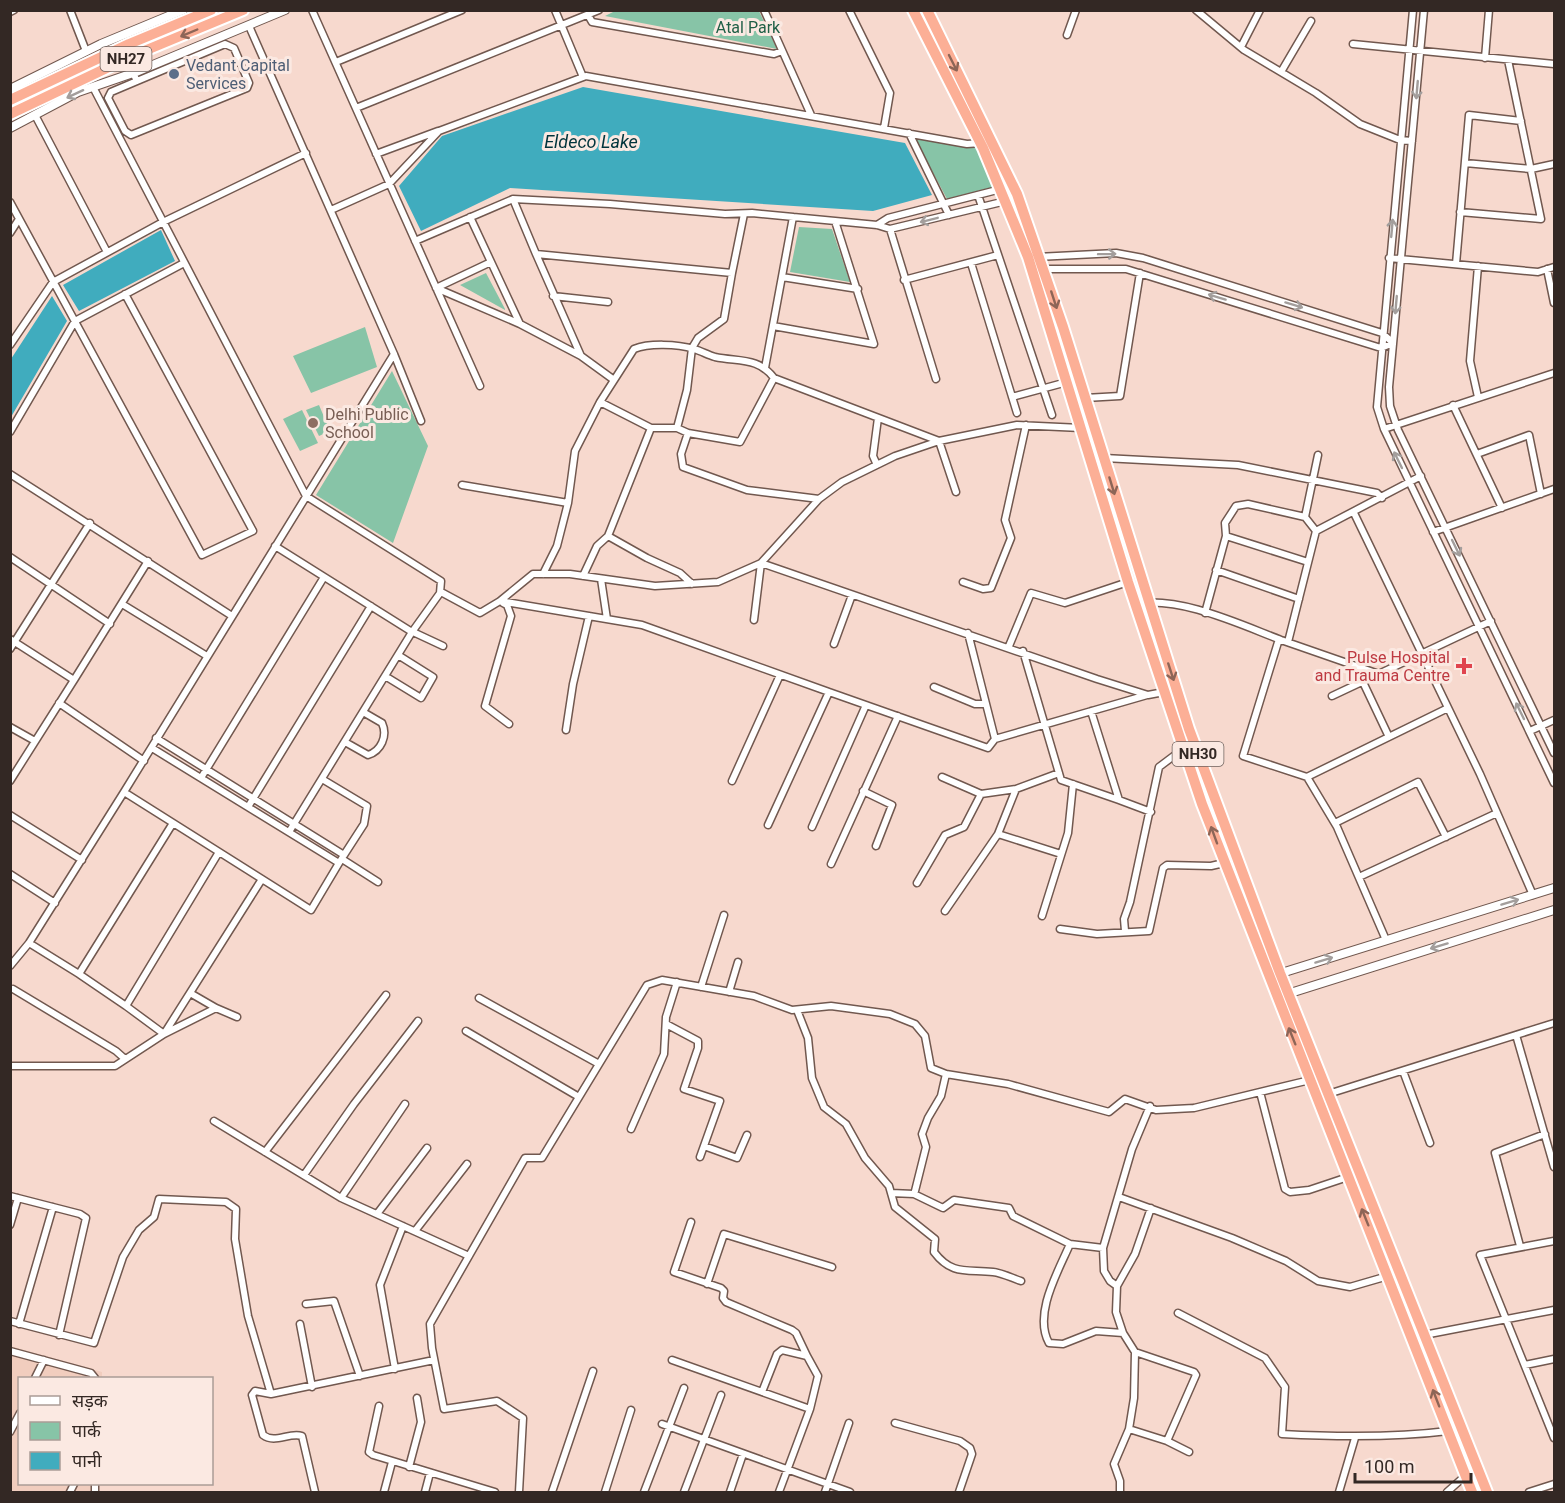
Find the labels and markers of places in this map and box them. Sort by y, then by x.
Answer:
place label: Vedant Capital Services [186,56,290,93]
marker: Vedant Capital Services [167,67,181,81]
place label: Delhi Public School [325,405,409,442]
marker: Delhi Public School [306,416,320,430]
place label: Pulse Hospital and Trauma Centre [1315,648,1450,685]
marker: Pulse Hospital and Trauma Centre [1455,657,1473,675]

